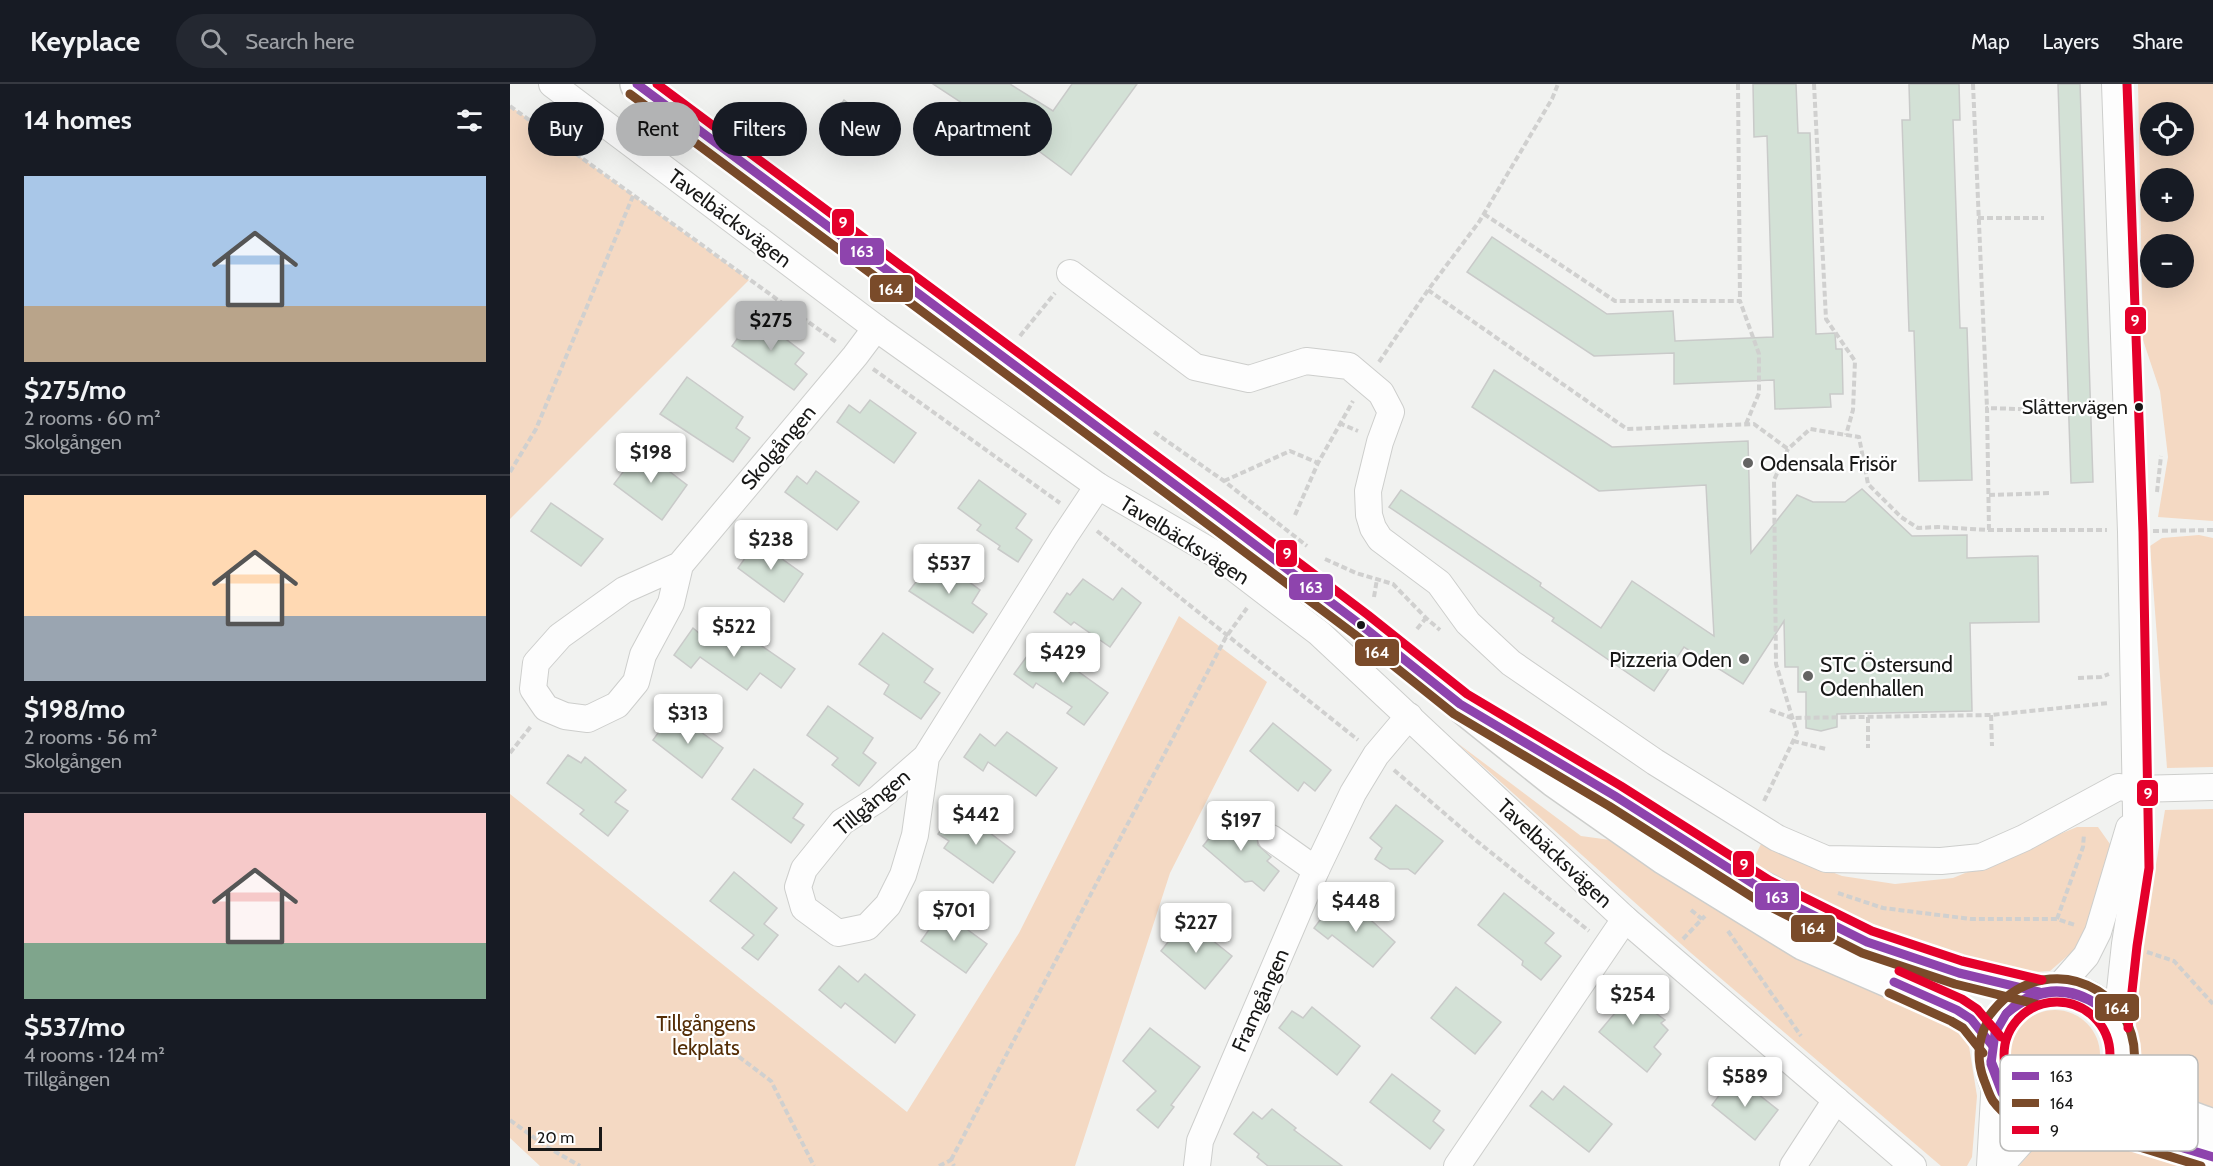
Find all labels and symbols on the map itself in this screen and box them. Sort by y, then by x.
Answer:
street label: Tavelbäcksvägen [663,163,797,273]
line badge: 9 [831,208,855,237]
text: 9 [839,213,848,232]
line badge: 163 [839,237,885,266]
text: 163 [850,242,874,261]
line badge: 164 [869,274,914,303]
text: 164 [879,280,903,299]
pin: $275 [735,301,807,352]
line badge: 9 [2124,306,2147,335]
text: 9 [2131,311,2140,330]
place label: Slåttervägen [2022,395,2128,419]
street label: Skolgången [735,400,821,494]
marker: Slåttervägen [2133,401,2145,413]
pin: $198 [615,433,687,484]
place label: Odensala Frisör [1760,451,1897,476]
marker: Odensala Frisör [1741,456,1755,470]
street label: Tavelbäcksvägen [1116,490,1254,590]
pin: $238 [735,520,807,571]
line badge: 9 [1275,539,1298,568]
pin: $537 [913,544,985,595]
text: 9 [1283,544,1292,563]
line badge: 163 [1288,573,1334,601]
text: 163 [1299,578,1323,597]
pin: $522 [698,607,770,658]
unlabelled marker [1355,619,1367,631]
pin: $429 [1027,633,1099,684]
line badge: 164 [1354,638,1400,667]
text: 164 [1365,643,1389,662]
place label: Pizzeria Oden [1609,647,1732,672]
marker: Pizzeria Oden [1737,652,1751,666]
place label: STC Östersund Odenhallen [1820,652,1953,701]
marker: STC Östersund Odenhallen [1801,669,1815,683]
pin: $313 [652,694,724,745]
street label: Tillgången [829,763,915,841]
line badge: 9 [2136,779,2159,807]
text: 9 [2144,784,2153,803]
street label: Tavelbäcksvägen [1492,793,1618,913]
pin: $442 [940,795,1012,846]
pin: $197 [1205,801,1277,852]
line badge: 9 [1732,850,1755,878]
text: 9 [1740,855,1749,874]
pin: $448 [1320,882,1392,933]
line badge: 163 [1754,882,1800,911]
text: 163 [1765,888,1789,907]
pin: $701 [918,891,990,942]
pin: $227 [1160,903,1232,954]
line badge: 164 [1790,914,1836,943]
text: 164 [1801,919,1825,938]
street label: Framgången [1226,945,1294,1055]
pin: $254 [1597,975,1669,1026]
line badge: 164 [2094,993,2140,1022]
text: 164 [2105,999,2129,1018]
park label: Tillgångens lekplats [656,1011,756,1060]
legend [2000,1055,2198,1151]
pin: $589 [1709,1057,1781,1108]
text: 163 [2050,1067,2073,1086]
text: 164 [2050,1094,2074,1113]
text: 9 [2050,1121,2059,1140]
scale bar [528,1124,602,1152]

